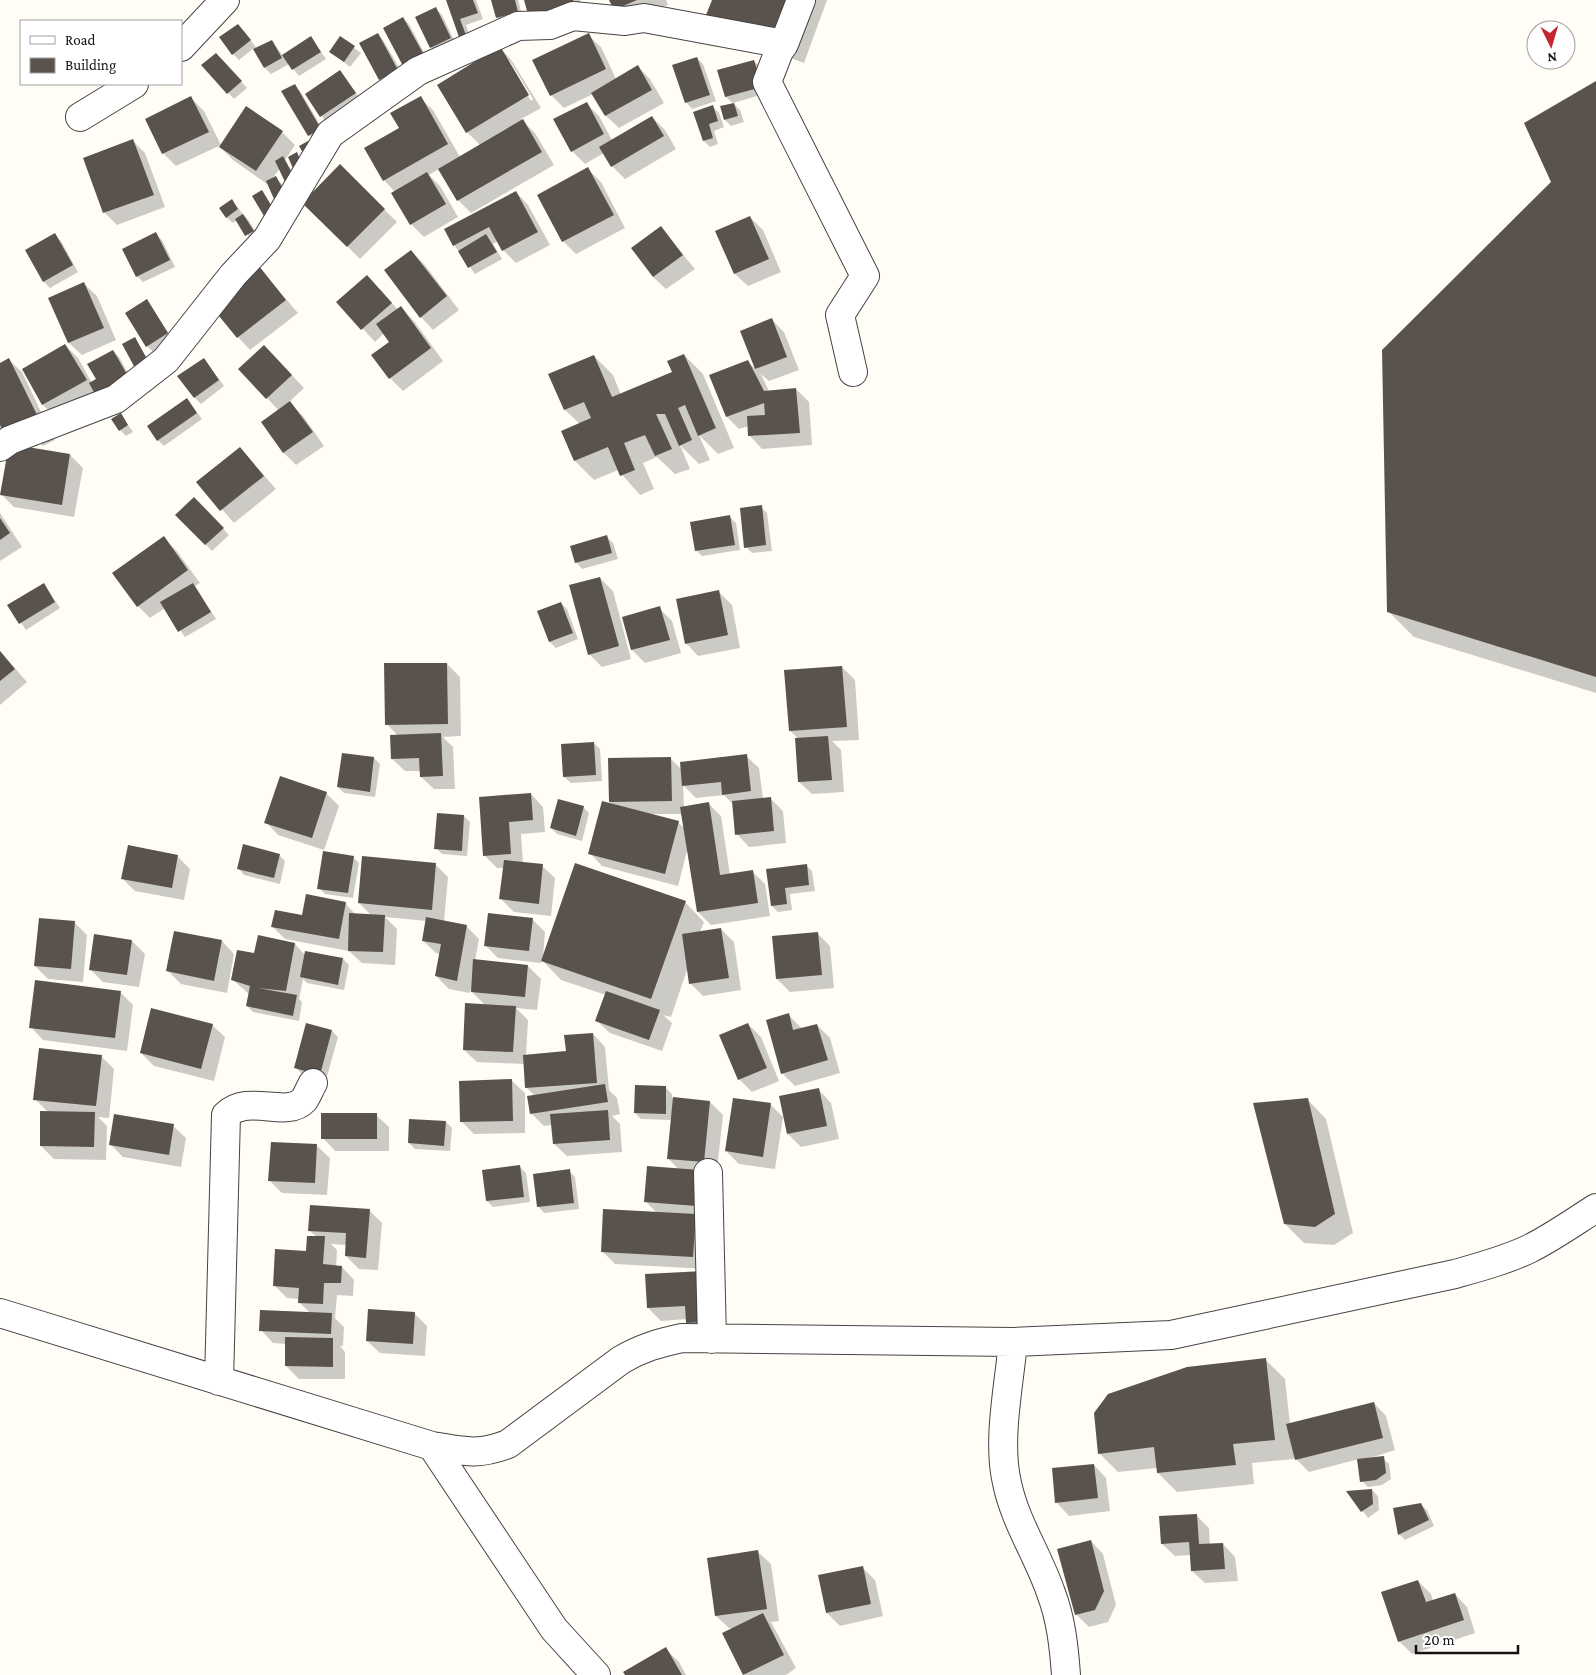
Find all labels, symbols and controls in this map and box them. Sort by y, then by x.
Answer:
legend [20,20,182,85]
north arrow [1526,20,1576,70]
text: Road [65,32,96,48]
text: N [1546,50,1558,66]
text: Building [65,57,116,74]
scale bar [1416,1622,1518,1654]
text: 20 m [1424,1632,1455,1648]

